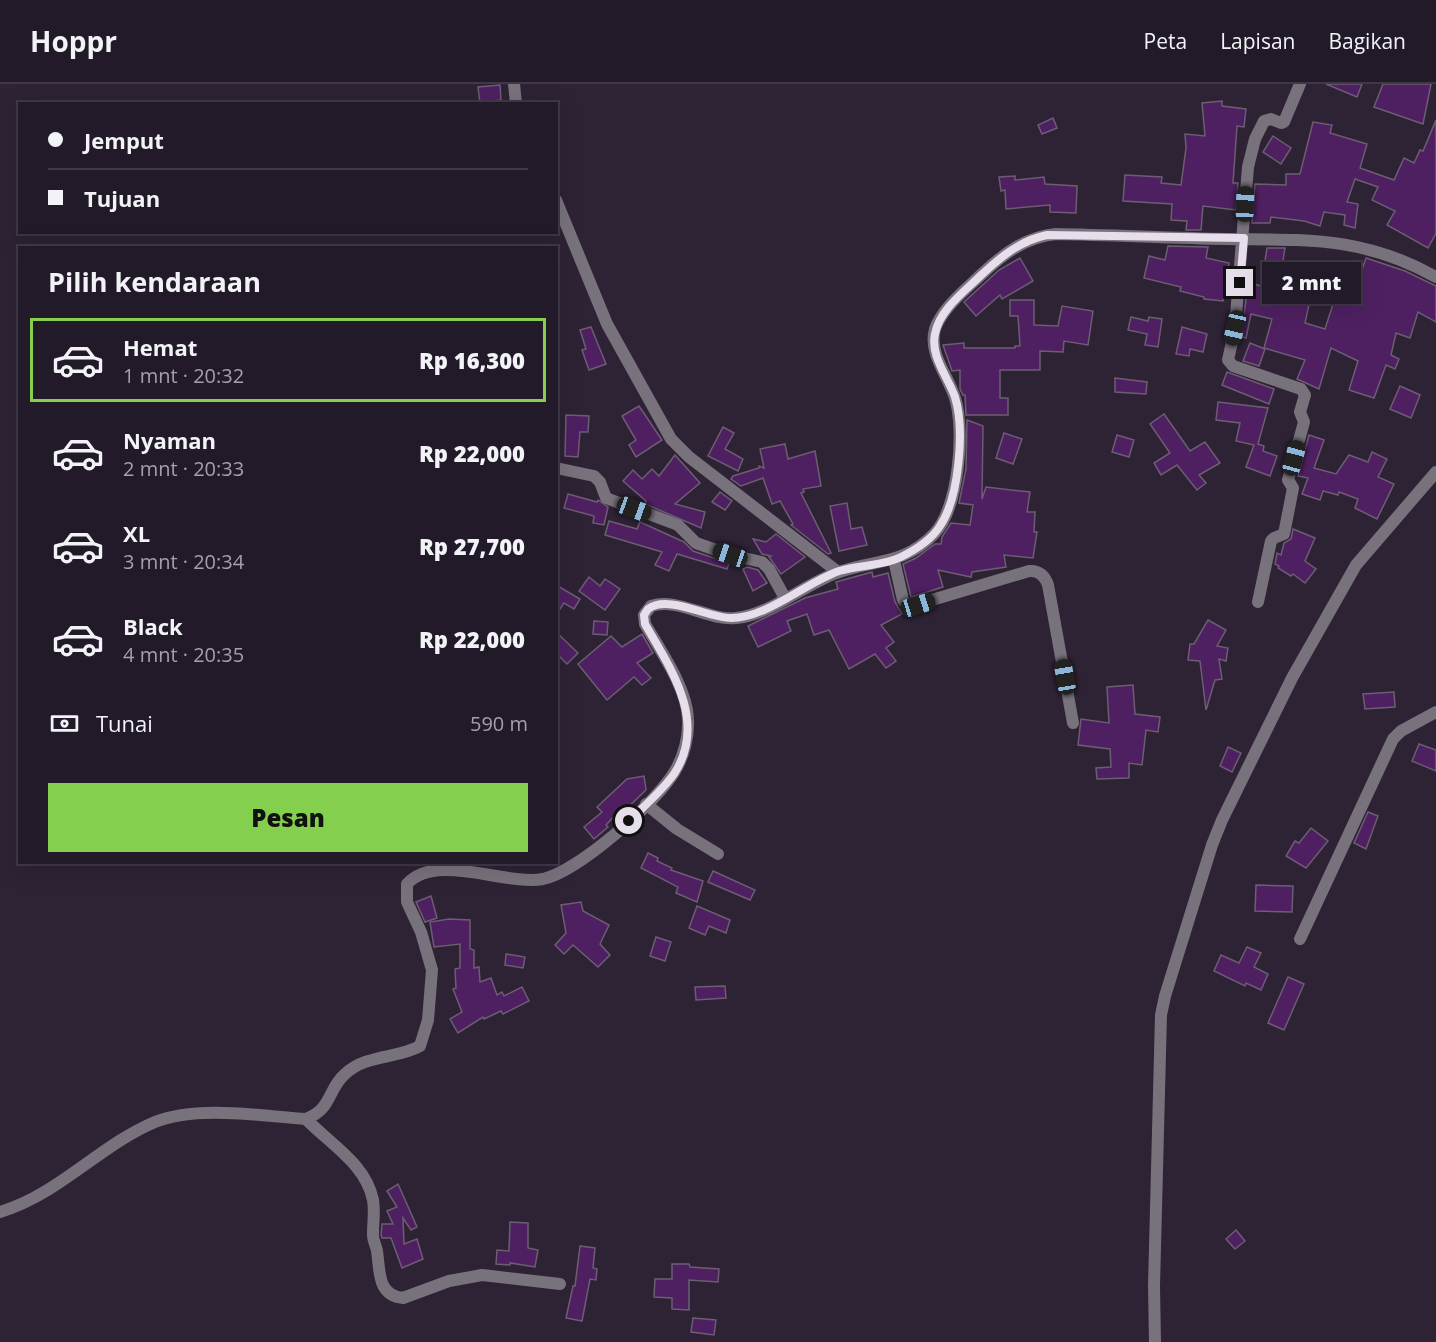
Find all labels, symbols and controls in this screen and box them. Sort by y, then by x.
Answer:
text: Hoppr [30,22,117,60]
text: Peta [1144,27,1187,55]
text: Lapisan [1220,27,1295,55]
text: Bagikan [1328,27,1406,55]
text: Jemput [84,125,164,155]
text: Tujuan [84,183,160,213]
car [1235,186,1255,222]
callout: 2 mnt [1261,262,1360,304]
text: Pilih kendaraan [48,263,261,300]
route end [1226,269,1253,296]
text: 2 mnt [1282,269,1341,296]
car [1222,308,1248,348]
text: Hemat [123,332,197,362]
icon: car [51,333,105,387]
text: Rp 16,300 [419,345,525,375]
text: 1 mnt · 20:32 [123,362,244,389]
text: Nyaman [123,425,216,455]
icon: car [51,426,105,480]
text: Rp 22,000 [419,438,525,468]
car [1281,438,1307,478]
text: 2 mnt · 20:33 [123,455,244,482]
car [614,494,654,524]
text: XL [123,518,150,548]
icon: car [51,519,105,573]
text: Rp 27,700 [419,531,525,561]
car [710,541,750,569]
text: 3 mnt · 20:34 [123,548,244,575]
car [898,591,938,619]
text: Black [123,611,183,641]
icon: car [51,612,105,666]
text: Rp 22,000 [419,624,525,654]
text: 4 mnt · 20:35 [123,641,244,668]
car [1053,658,1077,696]
icon: cash [48,707,81,740]
text: Tunai [96,708,153,738]
text: 590 m [470,710,528,737]
button: Pesan [48,783,528,852]
route start [615,807,642,834]

